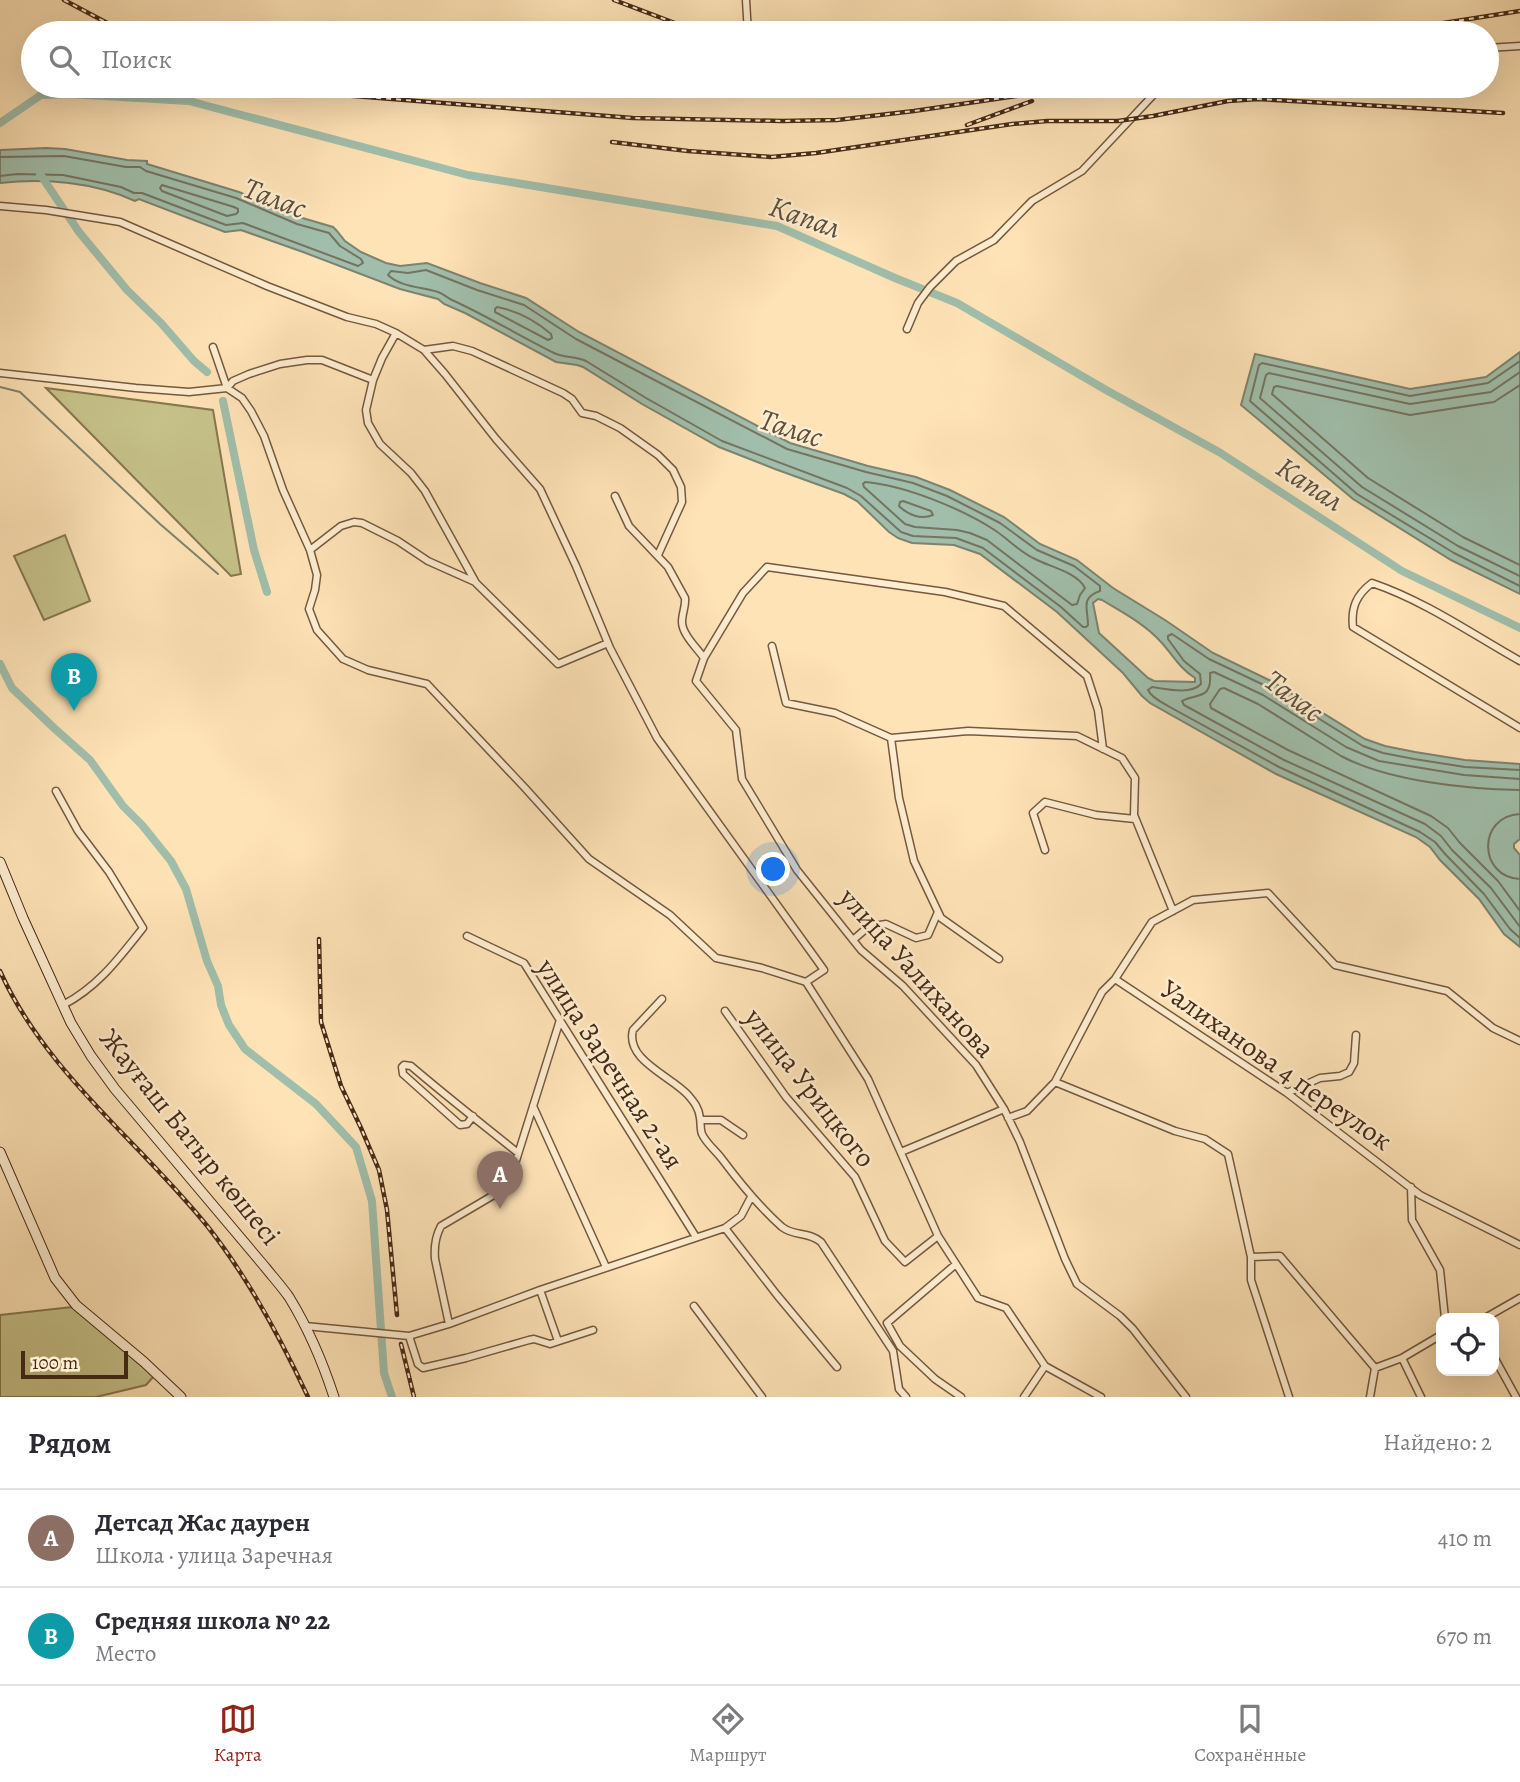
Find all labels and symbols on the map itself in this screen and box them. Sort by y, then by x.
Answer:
water label: Талас [238,168,313,228]
water label: Капал [764,186,846,248]
water label: Талас [754,399,828,457]
water label: Капал [1269,447,1352,521]
pin: B [51,653,97,711]
water label: Талас [1256,661,1332,732]
your location [756,852,790,886]
street label: улица Уалиханова [830,879,1004,1066]
street label: улица Заречная 2-ая [527,950,692,1177]
street label: Уалиханова 4 переулок [1152,971,1400,1159]
street label: улица Урицкого [735,1000,884,1176]
street label: Жауғаш Батыр көшесі [91,1021,289,1253]
pin: A [477,1151,523,1209]
scale bar [21,1348,128,1380]

